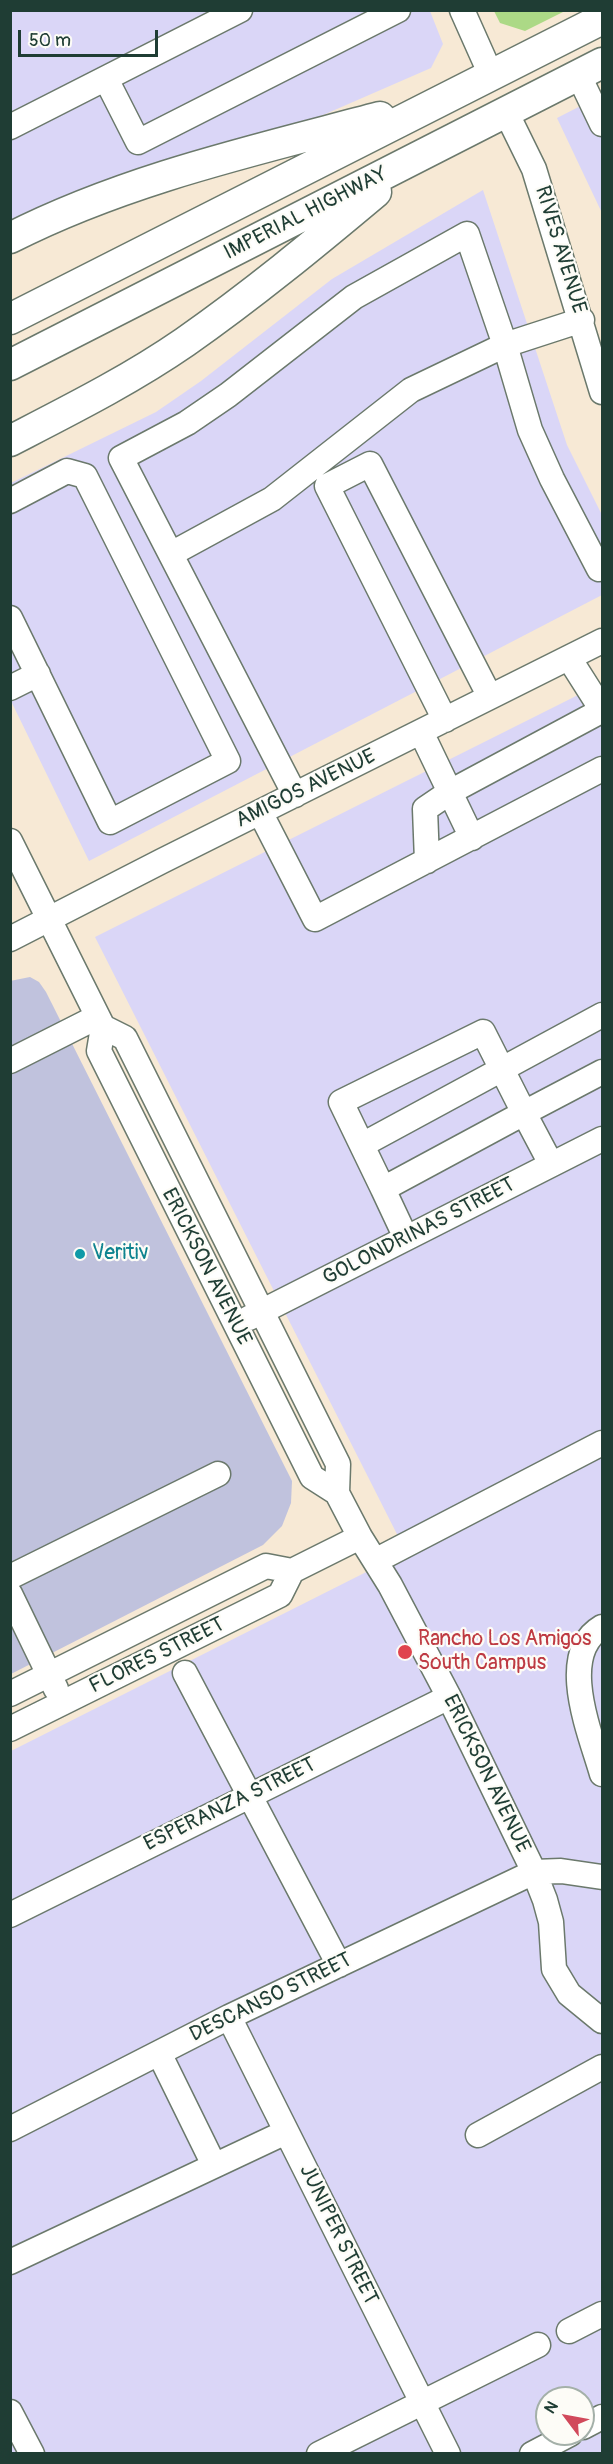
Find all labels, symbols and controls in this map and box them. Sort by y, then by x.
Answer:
scale bar [21,18,160,56]
text: 50 m [29,29,71,52]
street label: IMPERIAL HIGHWAY [220,162,392,266]
street label: RIVES AVENUE [529,183,591,317]
street label: AMIGOS AVENUE [232,744,380,834]
street label: GOLONDRINAS STREET [319,1173,519,1291]
street label: ERICKSON AVENUE [156,1184,256,1350]
place label: Veritiv [92,1241,148,1267]
marker: Veritiv [73,1247,87,1261]
street label: FLORES STREET [85,1612,229,1700]
place label: Rancho Los Amigos South Campus [418,1627,591,1677]
marker: Rancho Los Amigos South Campus [396,1643,414,1661]
street label: ERICKSON AVENUE [437,1691,535,1857]
street label: ESPERANZA STREET [140,1753,320,1857]
street label: DESCANSO STREET [186,1948,356,2048]
street label: JUNIPER STREET [293,2161,383,2309]
north arrow [535,2386,595,2446]
text: N [540,2398,563,2417]

